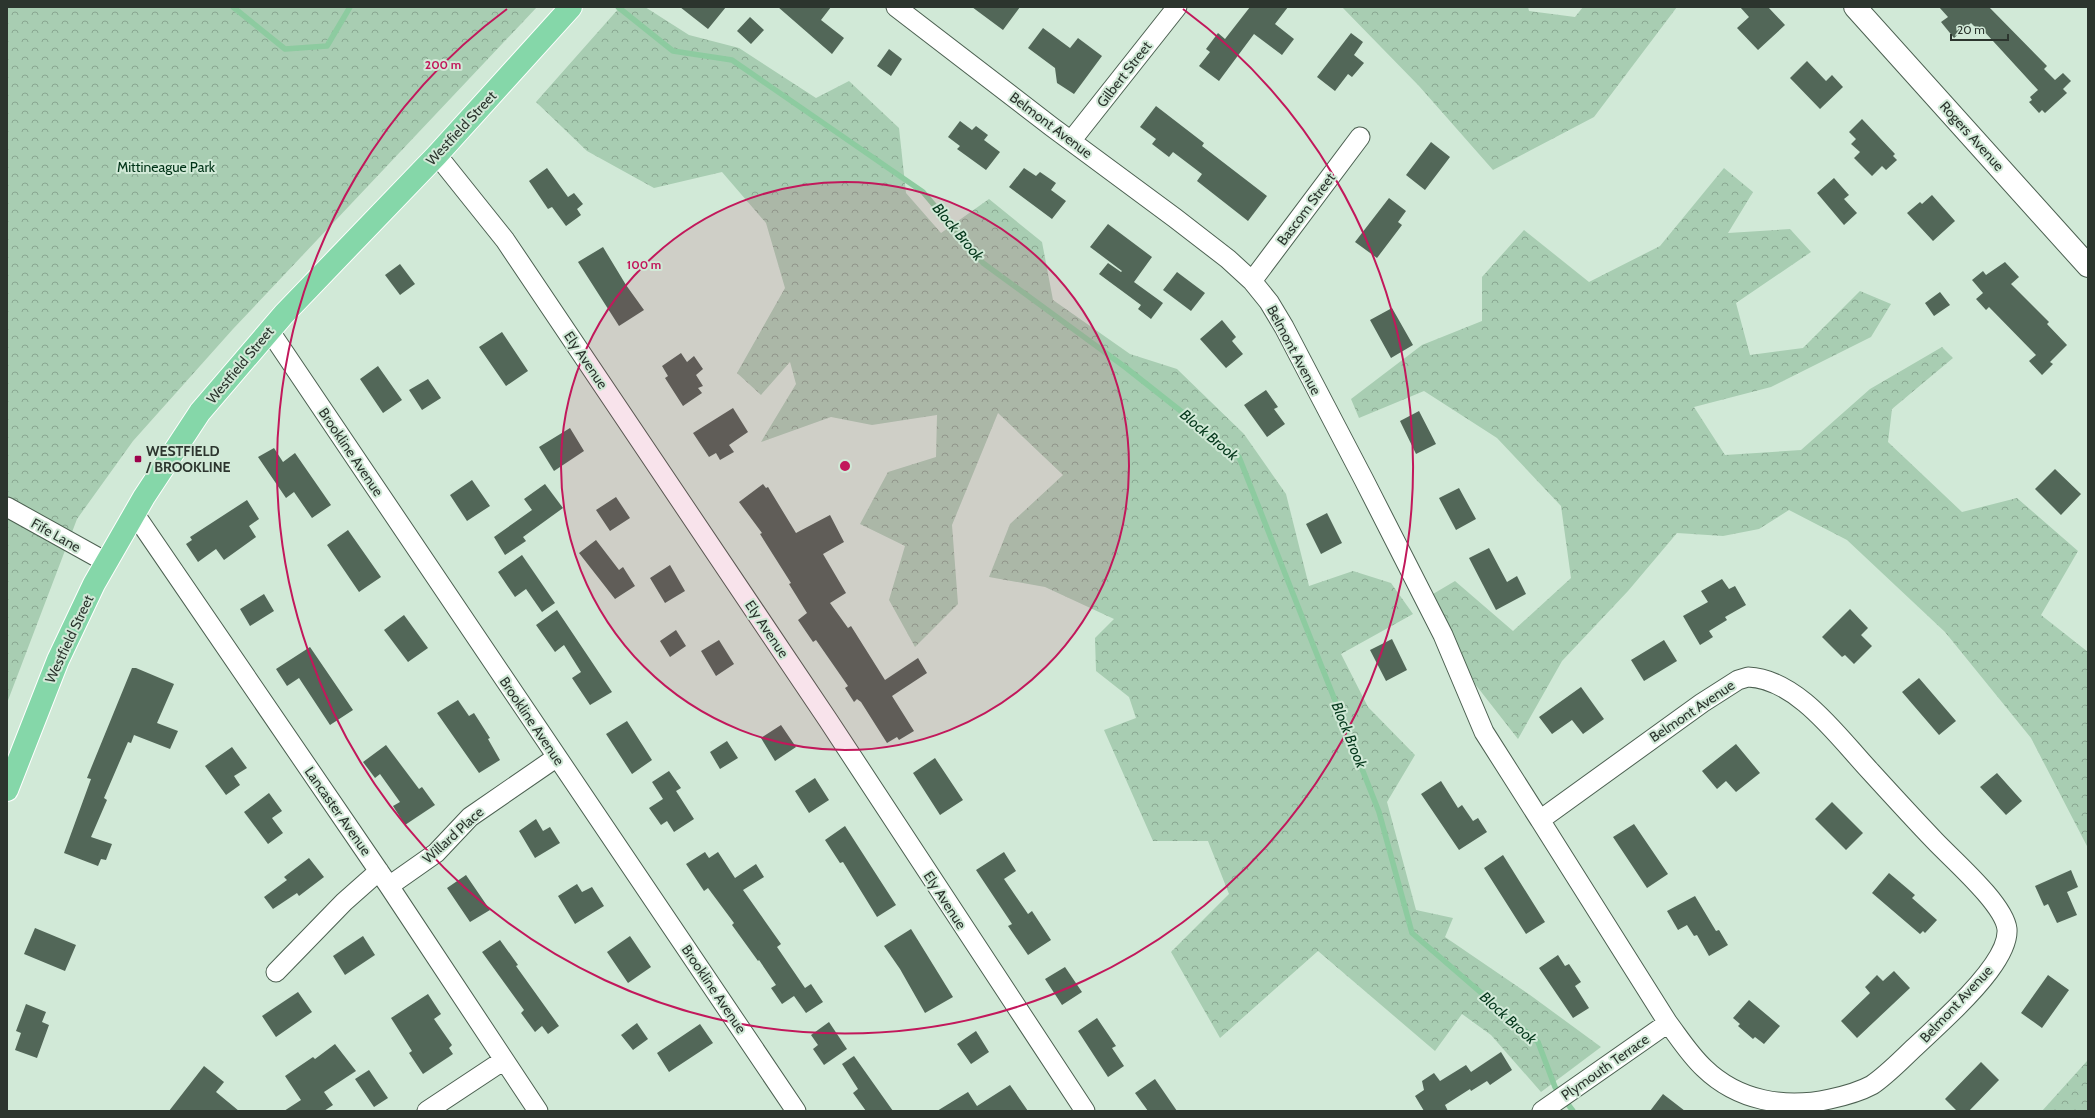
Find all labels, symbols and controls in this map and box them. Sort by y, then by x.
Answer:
scale bar [1951,16,2008,42]
text: 20 m [1957,22,1985,37]
street label: Gilbert Street [1093,37,1156,111]
text: 200 m [425,57,461,72]
street label: Westfield Street [422,87,500,169]
street label: Belmont Avenue [1006,88,1096,162]
street label: Rogers Avenue [1936,97,2008,175]
park label: Mittineague Park [117,158,216,176]
street label: Bascom Street [1273,169,1339,249]
water label: Block Brook [929,199,988,265]
text: 100 m [627,257,661,272]
street label: Belmont Avenue [1263,302,1325,398]
street label: Westfield Street [202,323,278,407]
street label: Ely Avenue [560,328,612,392]
street label: Brookline Avenue [315,404,387,500]
water label: Block Brook [1176,406,1242,465]
place label: WESTFIELD / BROOKLINE [145,442,231,476]
marker: WESTFIELD / BROOKLINE [133,454,143,464]
centre of rings [838,459,852,473]
street label: Fife Lane [28,514,84,556]
street label: Westfield Street [41,592,97,686]
street label: Ely Avenue [741,597,793,661]
street label: Brookline Avenue [496,673,568,769]
street label: Belmont Avenue [1646,676,1738,746]
water label: Block Brook [1328,699,1371,771]
street label: Lancaster Avenue [301,763,375,859]
street label: Willard Place [419,803,487,867]
street label: Ely Avenue [920,868,970,932]
street label: Brookline Avenue [678,941,750,1037]
street label: Belmont Avenue [1916,962,1996,1046]
water label: Block Brook [1476,988,1540,1048]
street label: Plymouth Terrace [1557,1030,1653,1104]

